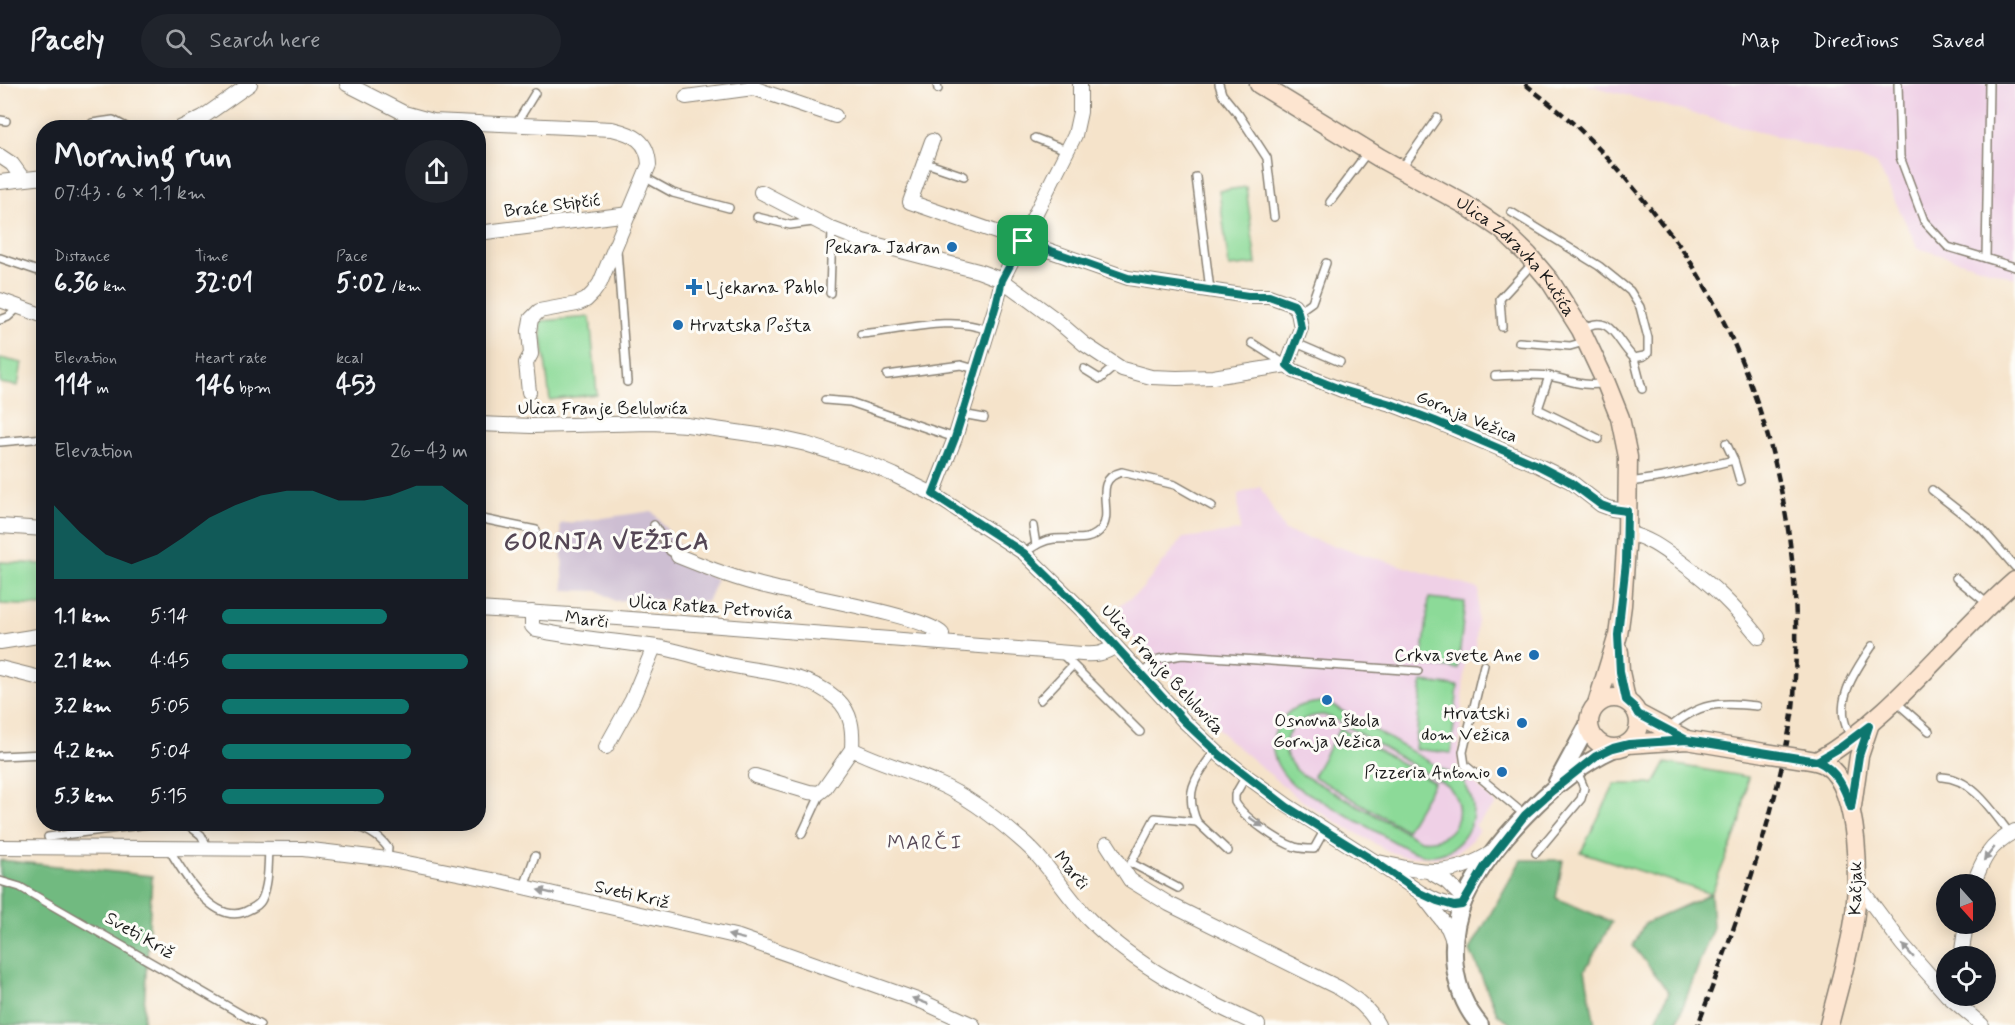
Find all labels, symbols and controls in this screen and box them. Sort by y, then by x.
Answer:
search box [141,14,561,68]
text: Pacely [30,23,105,60]
icon: search [162,25,195,58]
text: Search here [210,27,320,55]
text: Map [1741,27,1780,55]
text: Directions [1813,27,1899,55]
text: Saved [1932,27,1985,55]
text: Morning run [54,135,232,179]
button: share [405,140,468,203]
text: 07:43 · 6 × 1.1 km [54,180,206,207]
street label: Braće Stipčić [503,188,602,224]
street label: Ulica Zdravka Kučića [1451,191,1581,322]
pin [997,215,1048,266]
icon: arrive [1006,224,1039,257]
place label: Pekara Jadran [825,236,940,260]
marker: Pekara Jadran [945,240,959,254]
text: Distance [54,246,110,267]
text: Time [195,246,229,267]
text: Pace [336,246,368,267]
text: 6.36 [54,267,99,301]
text: 32:01 [195,267,253,301]
text: 5:02 [336,267,387,301]
text: km [99,276,127,297]
text: /km [387,276,421,297]
place label: Ljekarna Pablo [706,276,825,300]
marker: Ljekarna Pablo [687,280,701,294]
place label: Hrvatska Pošta [690,314,811,338]
marker: Hrvatska Pošta [671,318,685,332]
text: Elevation [54,348,117,369]
text: Heart rate [195,348,267,369]
text: kcal [336,348,363,369]
text: 114 [54,369,92,403]
text: 146 [195,369,235,403]
text: 453 [336,369,376,403]
text: m [92,378,109,399]
text: bpm [235,378,271,399]
street label: Gornja Vežica [1412,385,1521,449]
street label: Ulica Franje Belulovića [518,397,688,421]
text: Elevation [54,438,133,465]
text: 26–43 m [390,438,468,465]
district label: GORNJA VEŽICA [504,527,710,558]
street label: Ulica Ratka Petrovića [628,590,794,626]
street label: Ulica Franje Belulovića [1095,599,1229,740]
text: 1.1 km [54,603,111,630]
text: 5:14 [150,603,188,630]
street label: Marči [564,605,610,635]
place label: Crkva svete Ane [1394,644,1522,668]
text: 2.1 km [54,648,111,675]
text: 4:45 [150,648,189,675]
marker: Crkva svete Ane [1527,648,1541,662]
text: 3.2 km [54,693,112,720]
text: 5:05 [150,693,189,720]
marker: Osnovna škola Gornja Vežica [1320,693,1334,707]
place label: Hrvatski dom Vežica [1421,702,1510,747]
place label: Osnovna škola Gornja Vežica [1273,709,1381,754]
marker: Hrvatski dom Vežica [1515,716,1529,730]
text: 4.2 km [54,738,114,765]
text: 5:04 [150,738,191,765]
place label: Pizzeria Antonio [1364,761,1490,785]
marker: Pizzeria Antonio [1495,765,1509,779]
text: 5.3 km [54,783,114,810]
text: 5:15 [150,783,187,810]
one-way arrow [1248,816,1264,828]
district label: MARČI [887,830,963,857]
street label: Marči [1048,846,1095,895]
one-way arrow [1982,846,1995,862]
street label: Kačjak [1844,861,1868,915]
north arrow [1936,874,1996,934]
map controls [1936,874,1996,1006]
street label: Sveti Križ [592,875,672,915]
one-way arrow [537,887,555,897]
street label: Sveti Križ [100,906,179,965]
one-way arrow [727,932,745,941]
one-way arrow [1902,944,1915,959]
button: locate [1936,946,1996,1006]
one-way arrow [911,996,929,1006]

